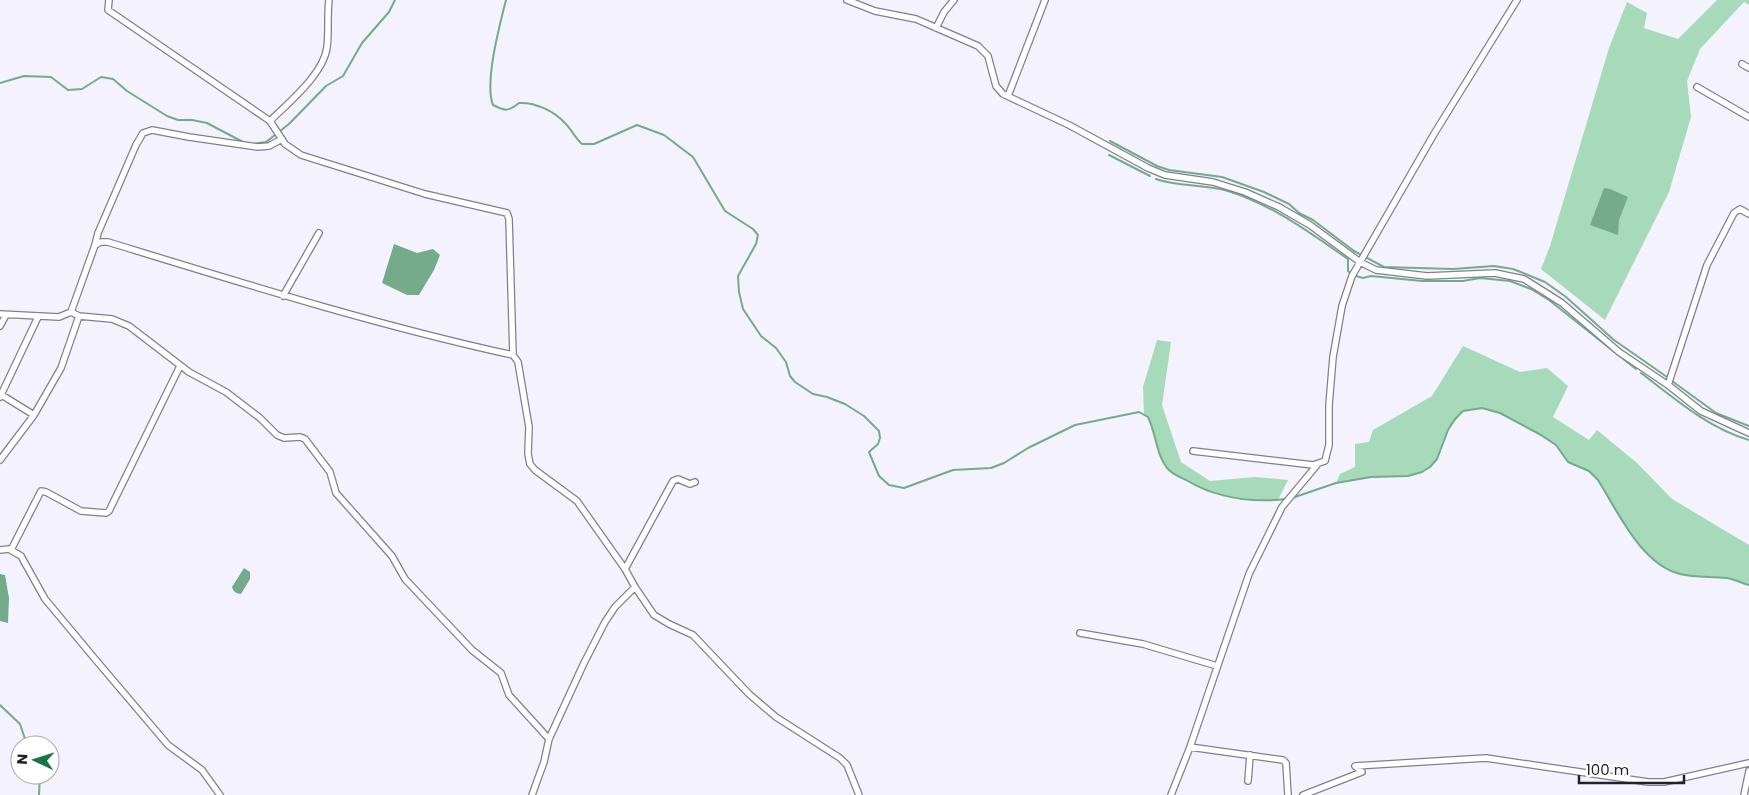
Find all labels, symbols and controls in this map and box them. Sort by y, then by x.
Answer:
north arrow [10,735,60,785]
scale bar [1579,752,1684,784]
text: N [12,753,32,765]
text: 100 m [1586,759,1629,780]

